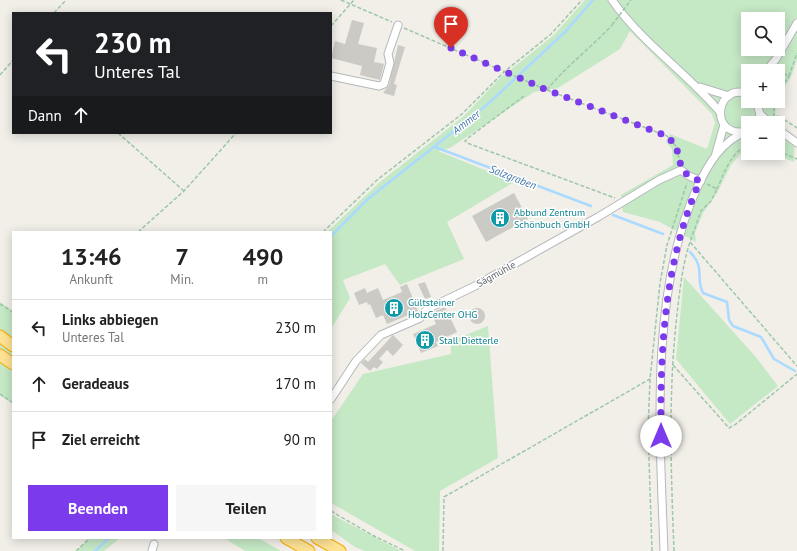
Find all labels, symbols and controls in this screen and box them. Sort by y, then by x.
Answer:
pin [434,7.0,468,48]
map controls [741,12,785,160]
button: search [741,12,785,56]
icon: arrive [440,13,462,35]
text: 230 m [94,24,171,61]
icon: left [28,28,80,80]
text: Unteres Tal [94,60,180,83]
button: + [741,64,785,108]
icon: ahead [70,104,92,126]
text: Dann [28,106,62,125]
water label: Ammer [448,106,484,138]
button: − [741,116,785,160]
water label: Salzgraben [487,162,539,192]
place label: Abbund Zentrum Schönbuch GmbH [514,206,590,231]
building icon: Abbund Zentrum Schönbuch GmbH [489,207,511,229]
text: 13:46 [61,241,122,272]
text: 7 [175,241,189,272]
text: 490 [242,241,283,272]
street label: Sägmühle [474,258,518,290]
text: Ankunft [69,271,113,288]
text: Min. [170,271,194,288]
text: m [258,271,268,288]
place label: Gültsteiner HolzCenter OHG [408,296,478,321]
building icon: Gültsteiner HolzCenter OHG [383,297,405,319]
text: Links abbiegen [62,310,158,329]
icon: left [28,317,50,339]
text: 230 m [275,318,316,337]
text: Unteres Tal [62,329,124,346]
building icon: Stall Dietterle [414,329,436,351]
place label: Stall Dietterle [439,334,499,347]
icon: ahead [28,373,50,395]
text: Geradeaus [62,374,129,393]
text: 170 m [275,374,316,393]
position arrow [640,415,682,457]
icon: arrive [28,429,50,451]
text: Ziel erreicht [62,430,140,449]
text: 90 m [283,430,316,449]
button: Beenden [28,485,168,531]
button: Teilen [176,485,316,531]

